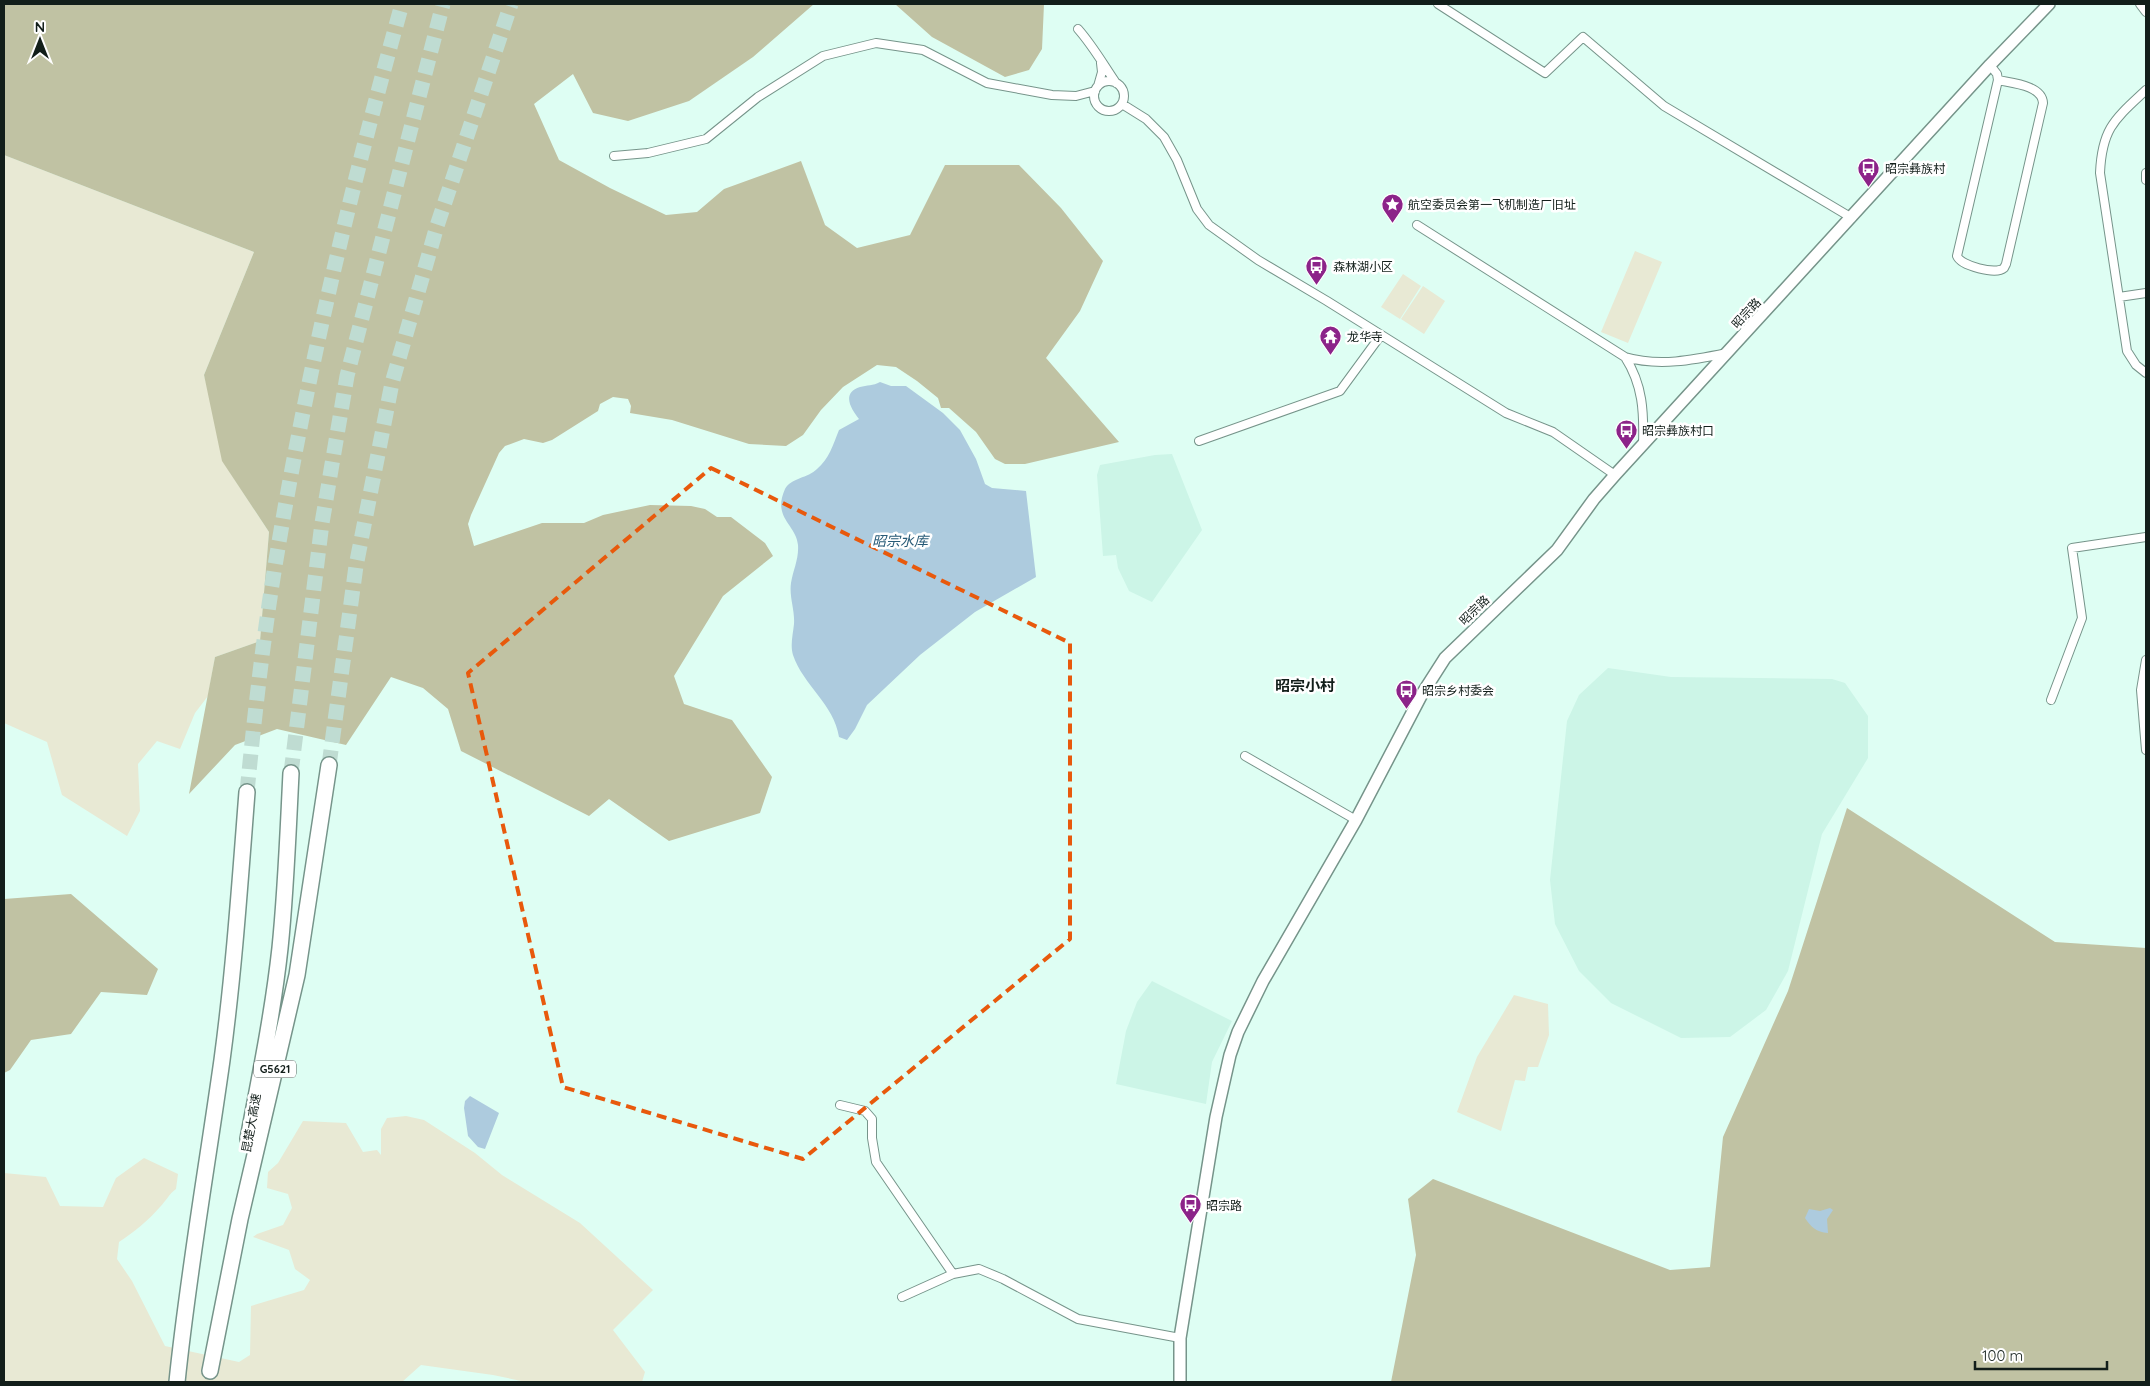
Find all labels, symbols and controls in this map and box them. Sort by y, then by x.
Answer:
north arrow [15,15,65,65]
text: N [35,18,45,36]
bus stop icon: 昭宗彝族村 [1857,156,1881,187]
place label: 昭宗彝族村 [1885,161,1946,176]
place icon: 航空委员会第一飞机制造厂旧址 [1380,192,1404,223]
place label: 航空委员会第一飞机制造厂旧址 [1408,197,1576,212]
bus stop icon: 森林湖小区 [1305,254,1329,285]
place label: 森林湖小区 [1333,259,1393,274]
street label: 昭宗路 [1728,295,1764,331]
temple icon: 龙华寺 [1319,324,1343,355]
place label: 龙华寺 [1347,329,1383,344]
bus stop icon: 昭宗彝族村口 [1614,418,1638,449]
place label: 昭宗彝族村口 [1642,423,1714,438]
water label: 昭宗水库 [872,532,930,550]
street label: 昭宗路 [1456,592,1492,628]
district label: 昭宗小村 [1275,676,1335,695]
bus stop icon: 昭宗乡村委会 [1394,678,1418,709]
place label: 昭宗乡村委会 [1422,683,1494,698]
road number: G5621 [254,1060,296,1078]
street label: 昆楚大高速 [238,1092,264,1154]
bus stop icon: 昭宗路 [1178,1193,1202,1224]
place label: 昭宗路 [1206,1198,1242,1213]
scale bar [1975,1338,2108,1370]
text: 100 m [1982,1346,2023,1365]

